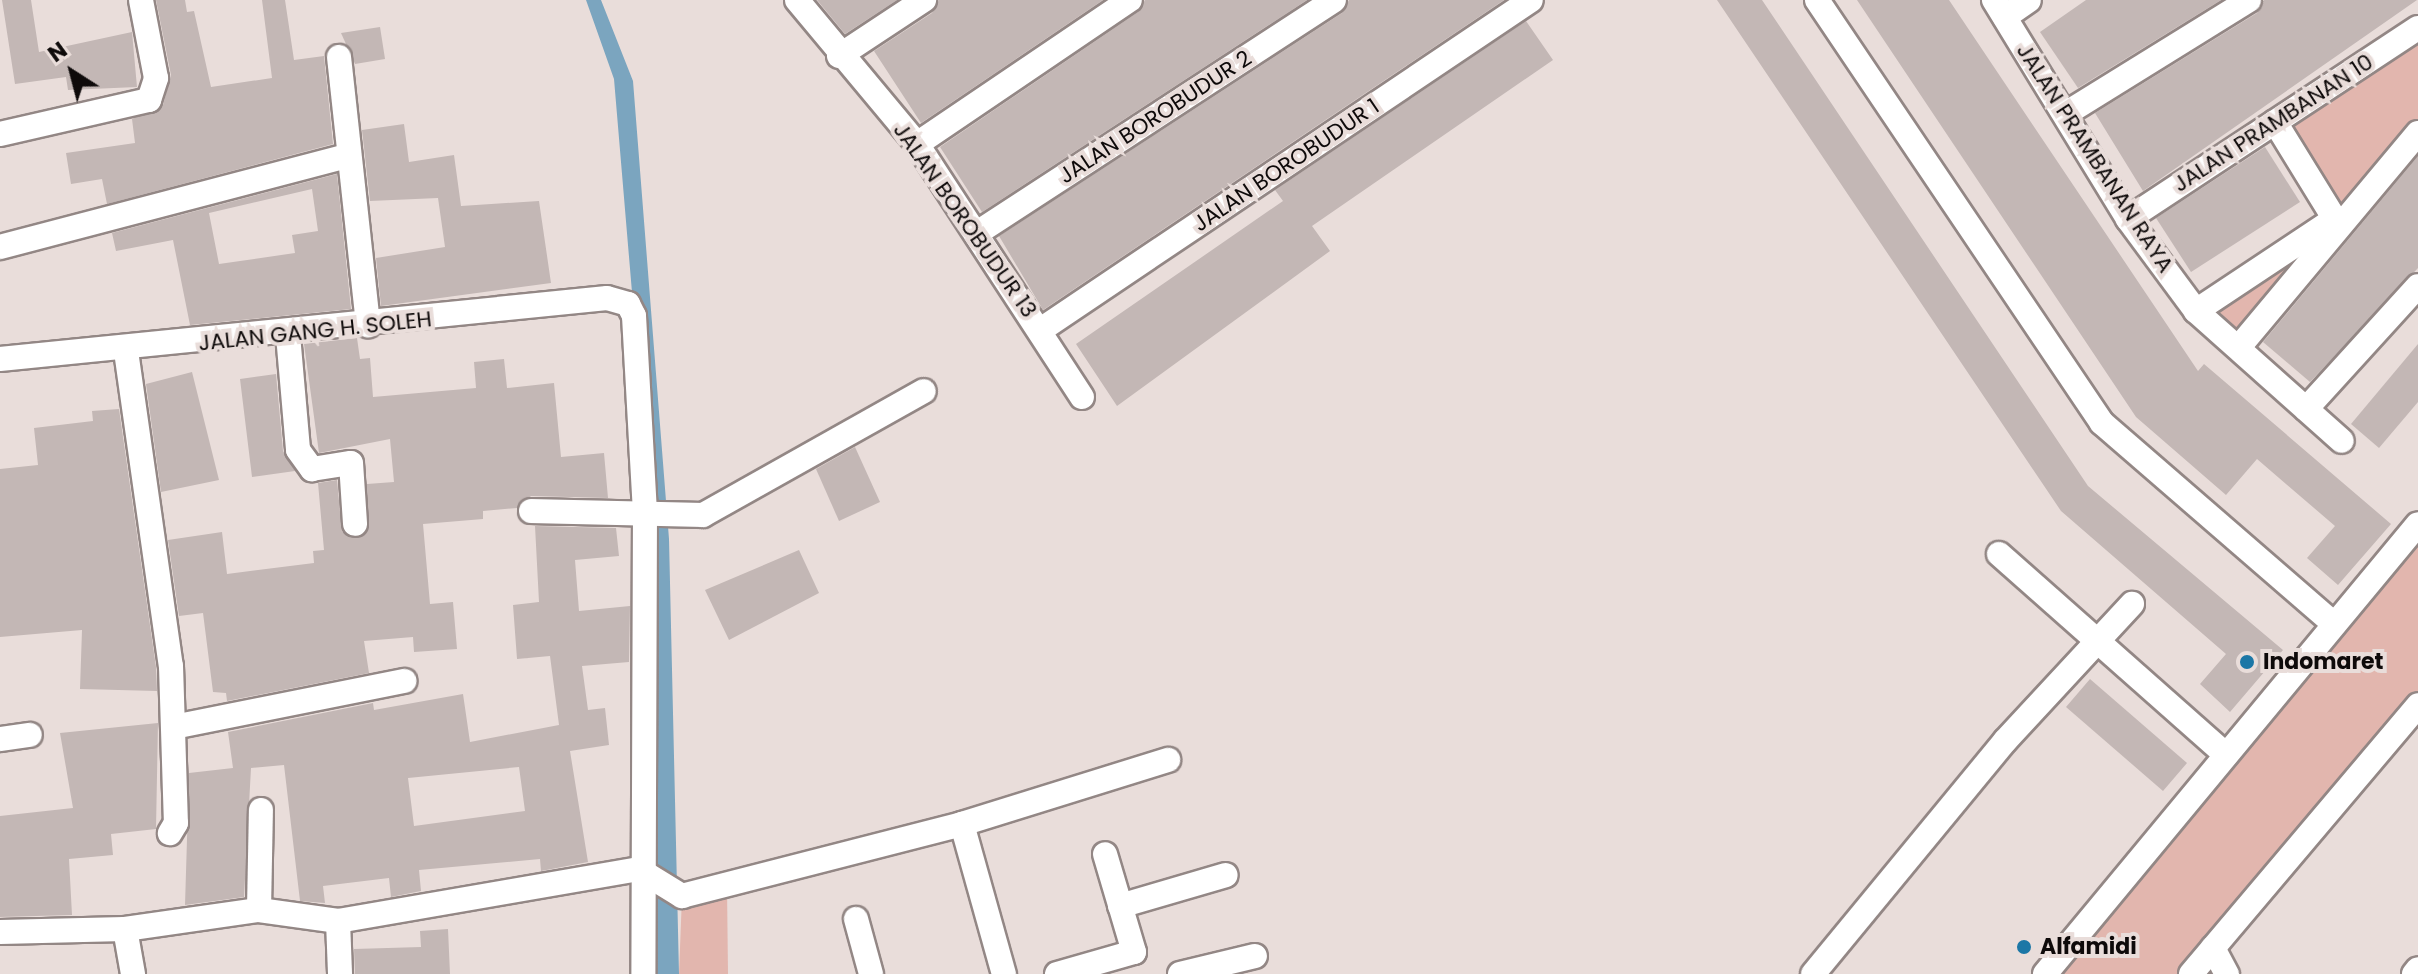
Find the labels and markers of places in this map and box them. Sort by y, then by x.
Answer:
place label: Indomaret [2263,649,2383,675]
marker: Indomaret [2238,653,2256,671]
place label: Alfamidi [2040,934,2137,960]
marker: Alfamidi [2015,938,2033,956]

